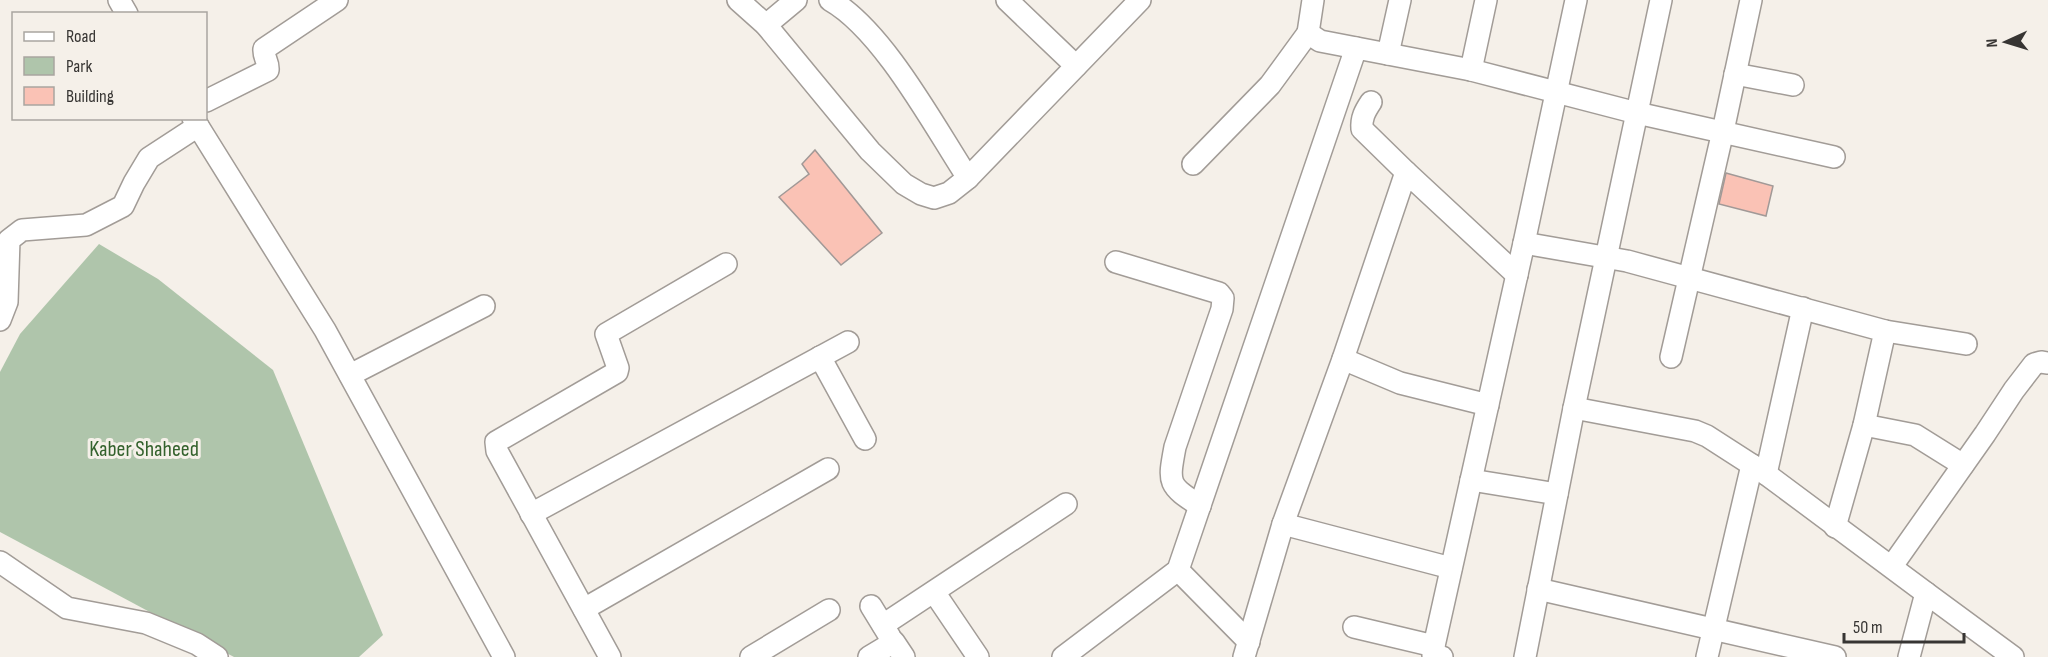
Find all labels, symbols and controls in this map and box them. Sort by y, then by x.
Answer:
legend [12,12,207,120]
north arrow [1976,12,2036,72]
text: Road [66,26,96,47]
text: N [1983,38,2002,48]
text: Park [66,56,92,77]
text: Building [66,86,114,107]
park label: Kaber Shaheed [89,436,199,463]
scale bar [1844,606,1964,644]
text: 50 m [1853,617,1883,638]

